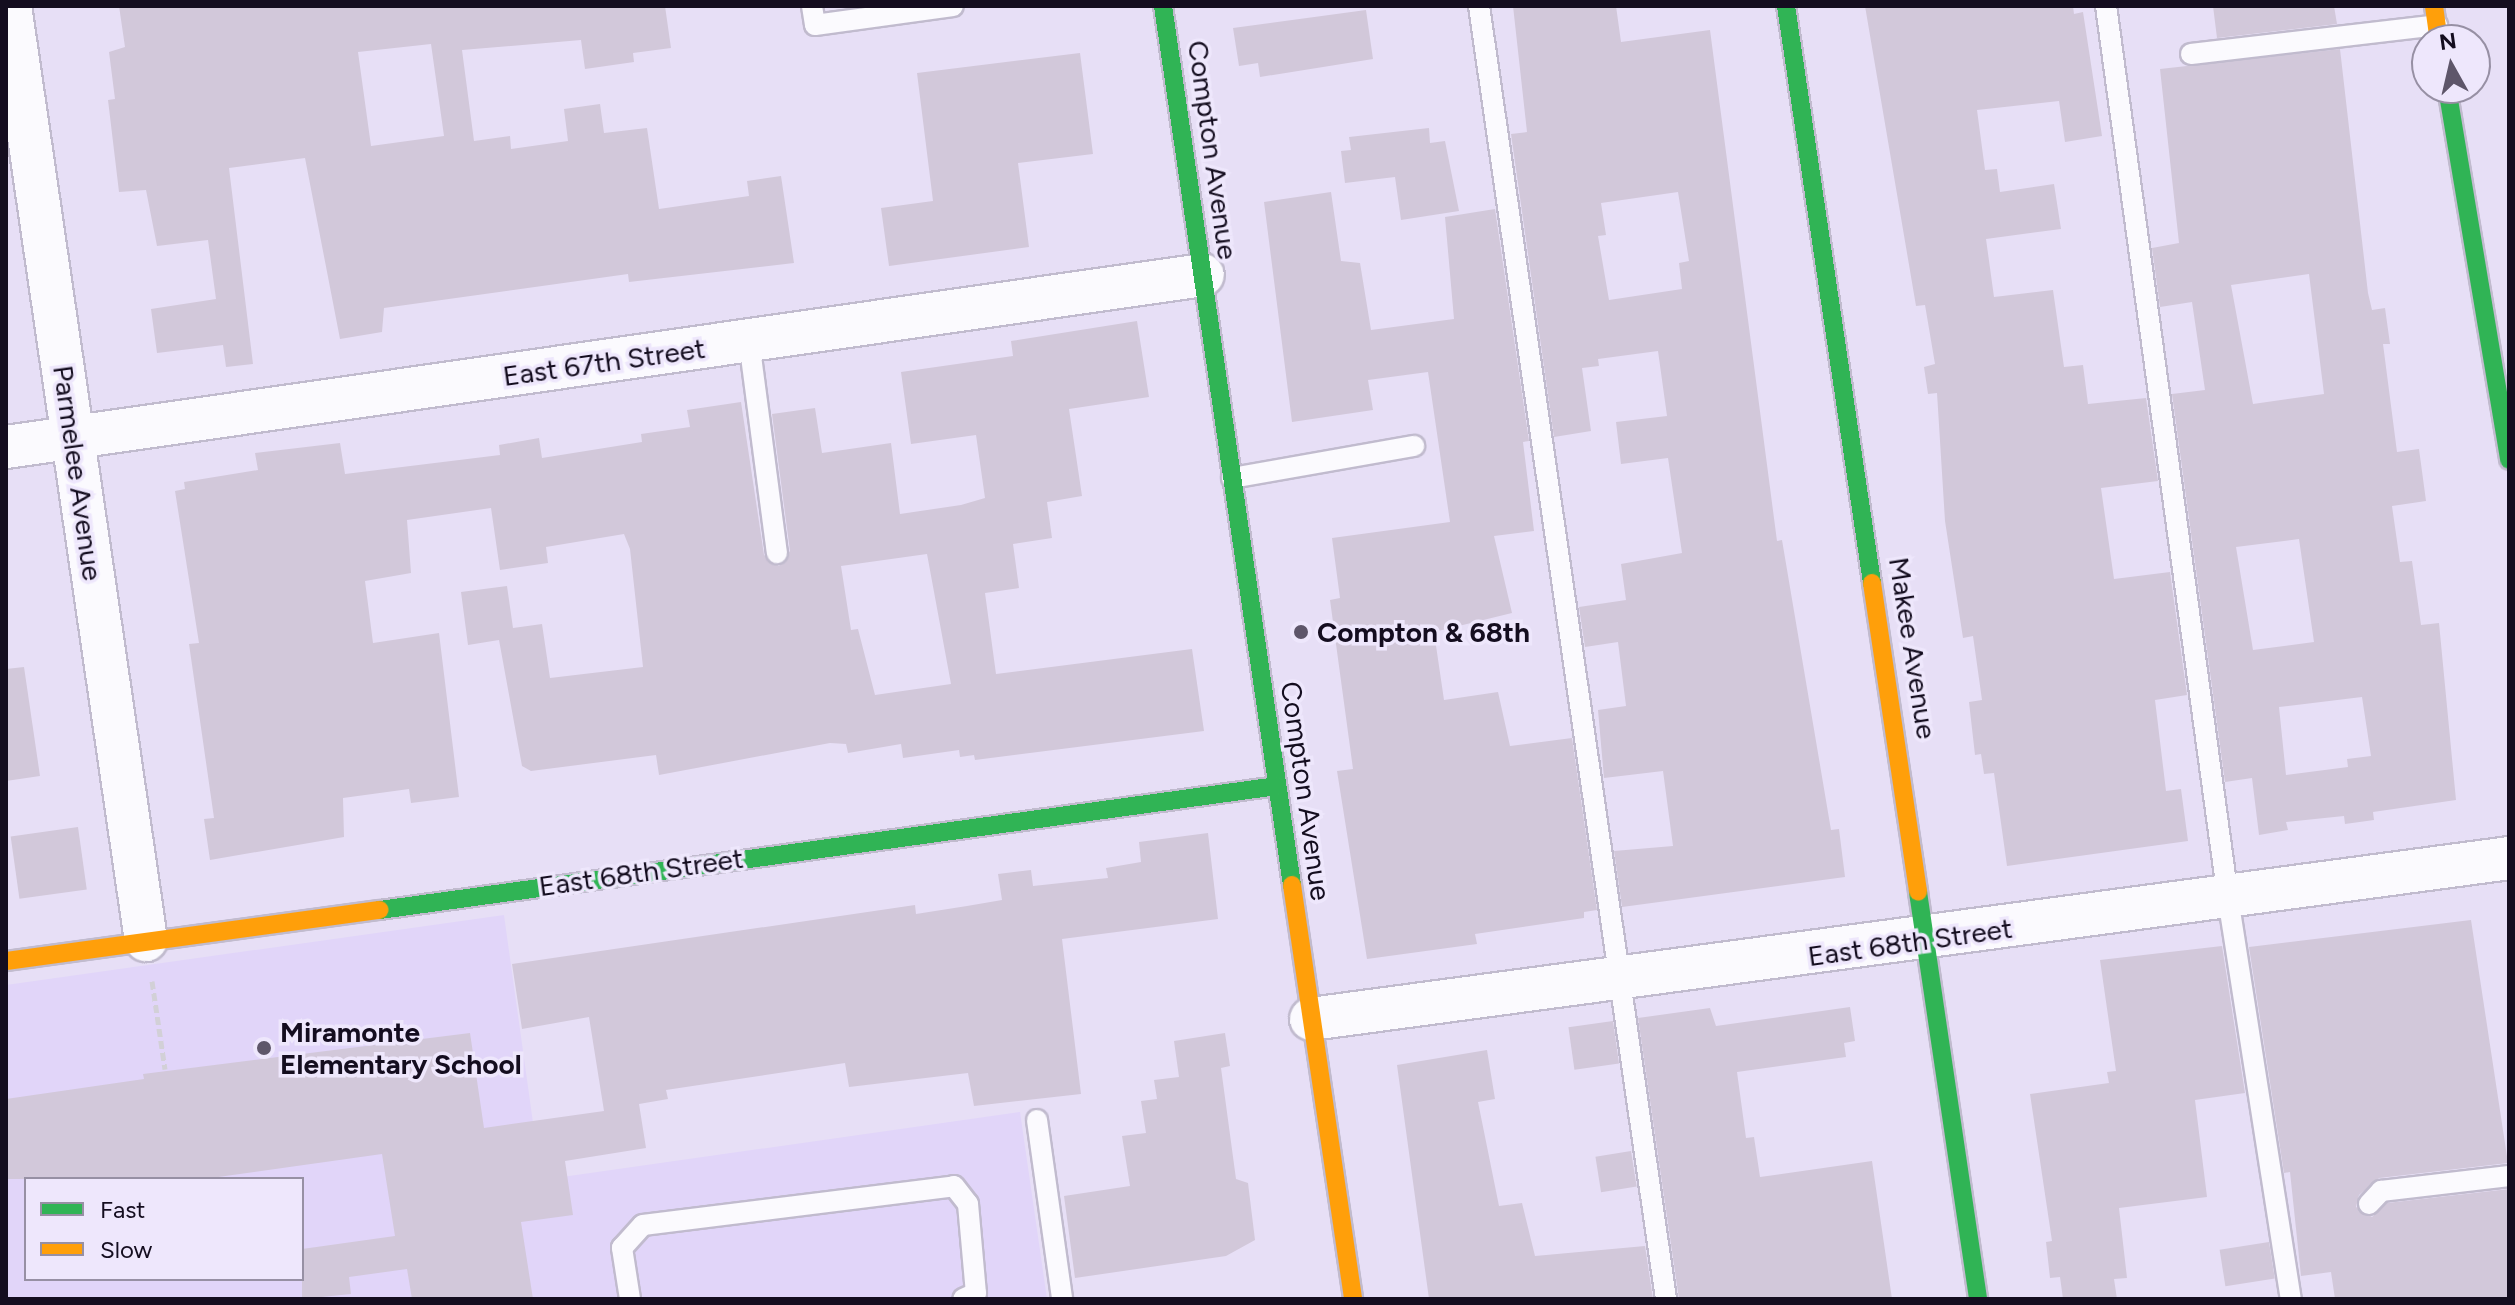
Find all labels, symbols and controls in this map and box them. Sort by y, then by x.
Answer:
north arrow [2411,24,2491,104]
text: N [2438,27,2458,56]
street label: Compton Avenue [1181,38,1245,262]
street label: East 67th Street [501,331,707,393]
street label: Parmelee Avenue [46,363,110,583]
street label: Makee Avenue [1882,555,1944,741]
place label: Compton & 68th [1317,615,1530,649]
marker: Compton & 68th [1292,623,1310,641]
street label: Compton Avenue [1274,679,1338,903]
street label: East 68th Street [537,841,745,903]
street label: East 68th Street [1806,911,2014,973]
place label: Miramonte Elementary School [280,1015,522,1081]
marker: Miramonte Elementary School [255,1039,273,1057]
legend [24,1177,304,1281]
text: Fast [100,1195,145,1224]
text: Slow [100,1235,152,1264]

